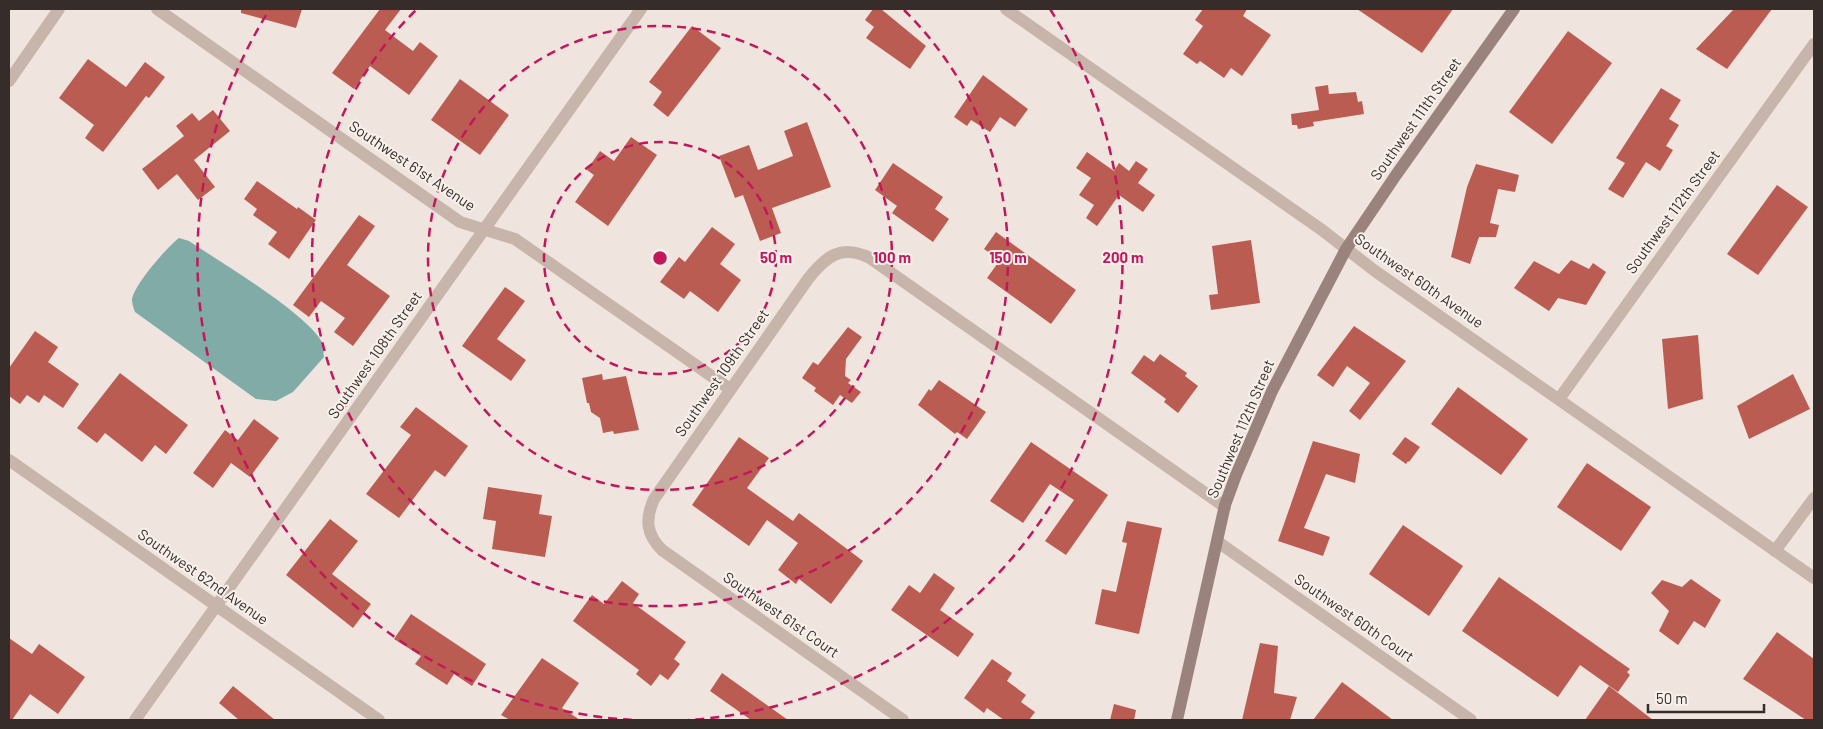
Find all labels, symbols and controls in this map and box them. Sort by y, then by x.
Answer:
street label: Southwest 111th Street [1366,54,1464,183]
street label: Southwest 61st Avenue [346,116,479,214]
street label: Southwest 112th Street [1621,146,1723,277]
street label: Southwest 60th Avenue [1352,229,1487,331]
text: 50 m [760,248,792,266]
text: 100 m [873,248,911,266]
text: 150 m [989,248,1027,266]
text: 200 m [1102,248,1144,266]
centre of rings [651,249,669,267]
street label: Southwest 108th Street [323,287,425,422]
street label: Southwest 109th Street [670,305,772,440]
street label: Southwest 112th Street [1203,357,1277,500]
street label: Southwest 62nd Avenue [135,524,272,628]
street label: Southwest 61st Court [720,567,843,661]
street label: Southwest 60th Court [1291,569,1418,665]
scale bar [1648,682,1764,714]
text: 50 m [1656,689,1688,707]

